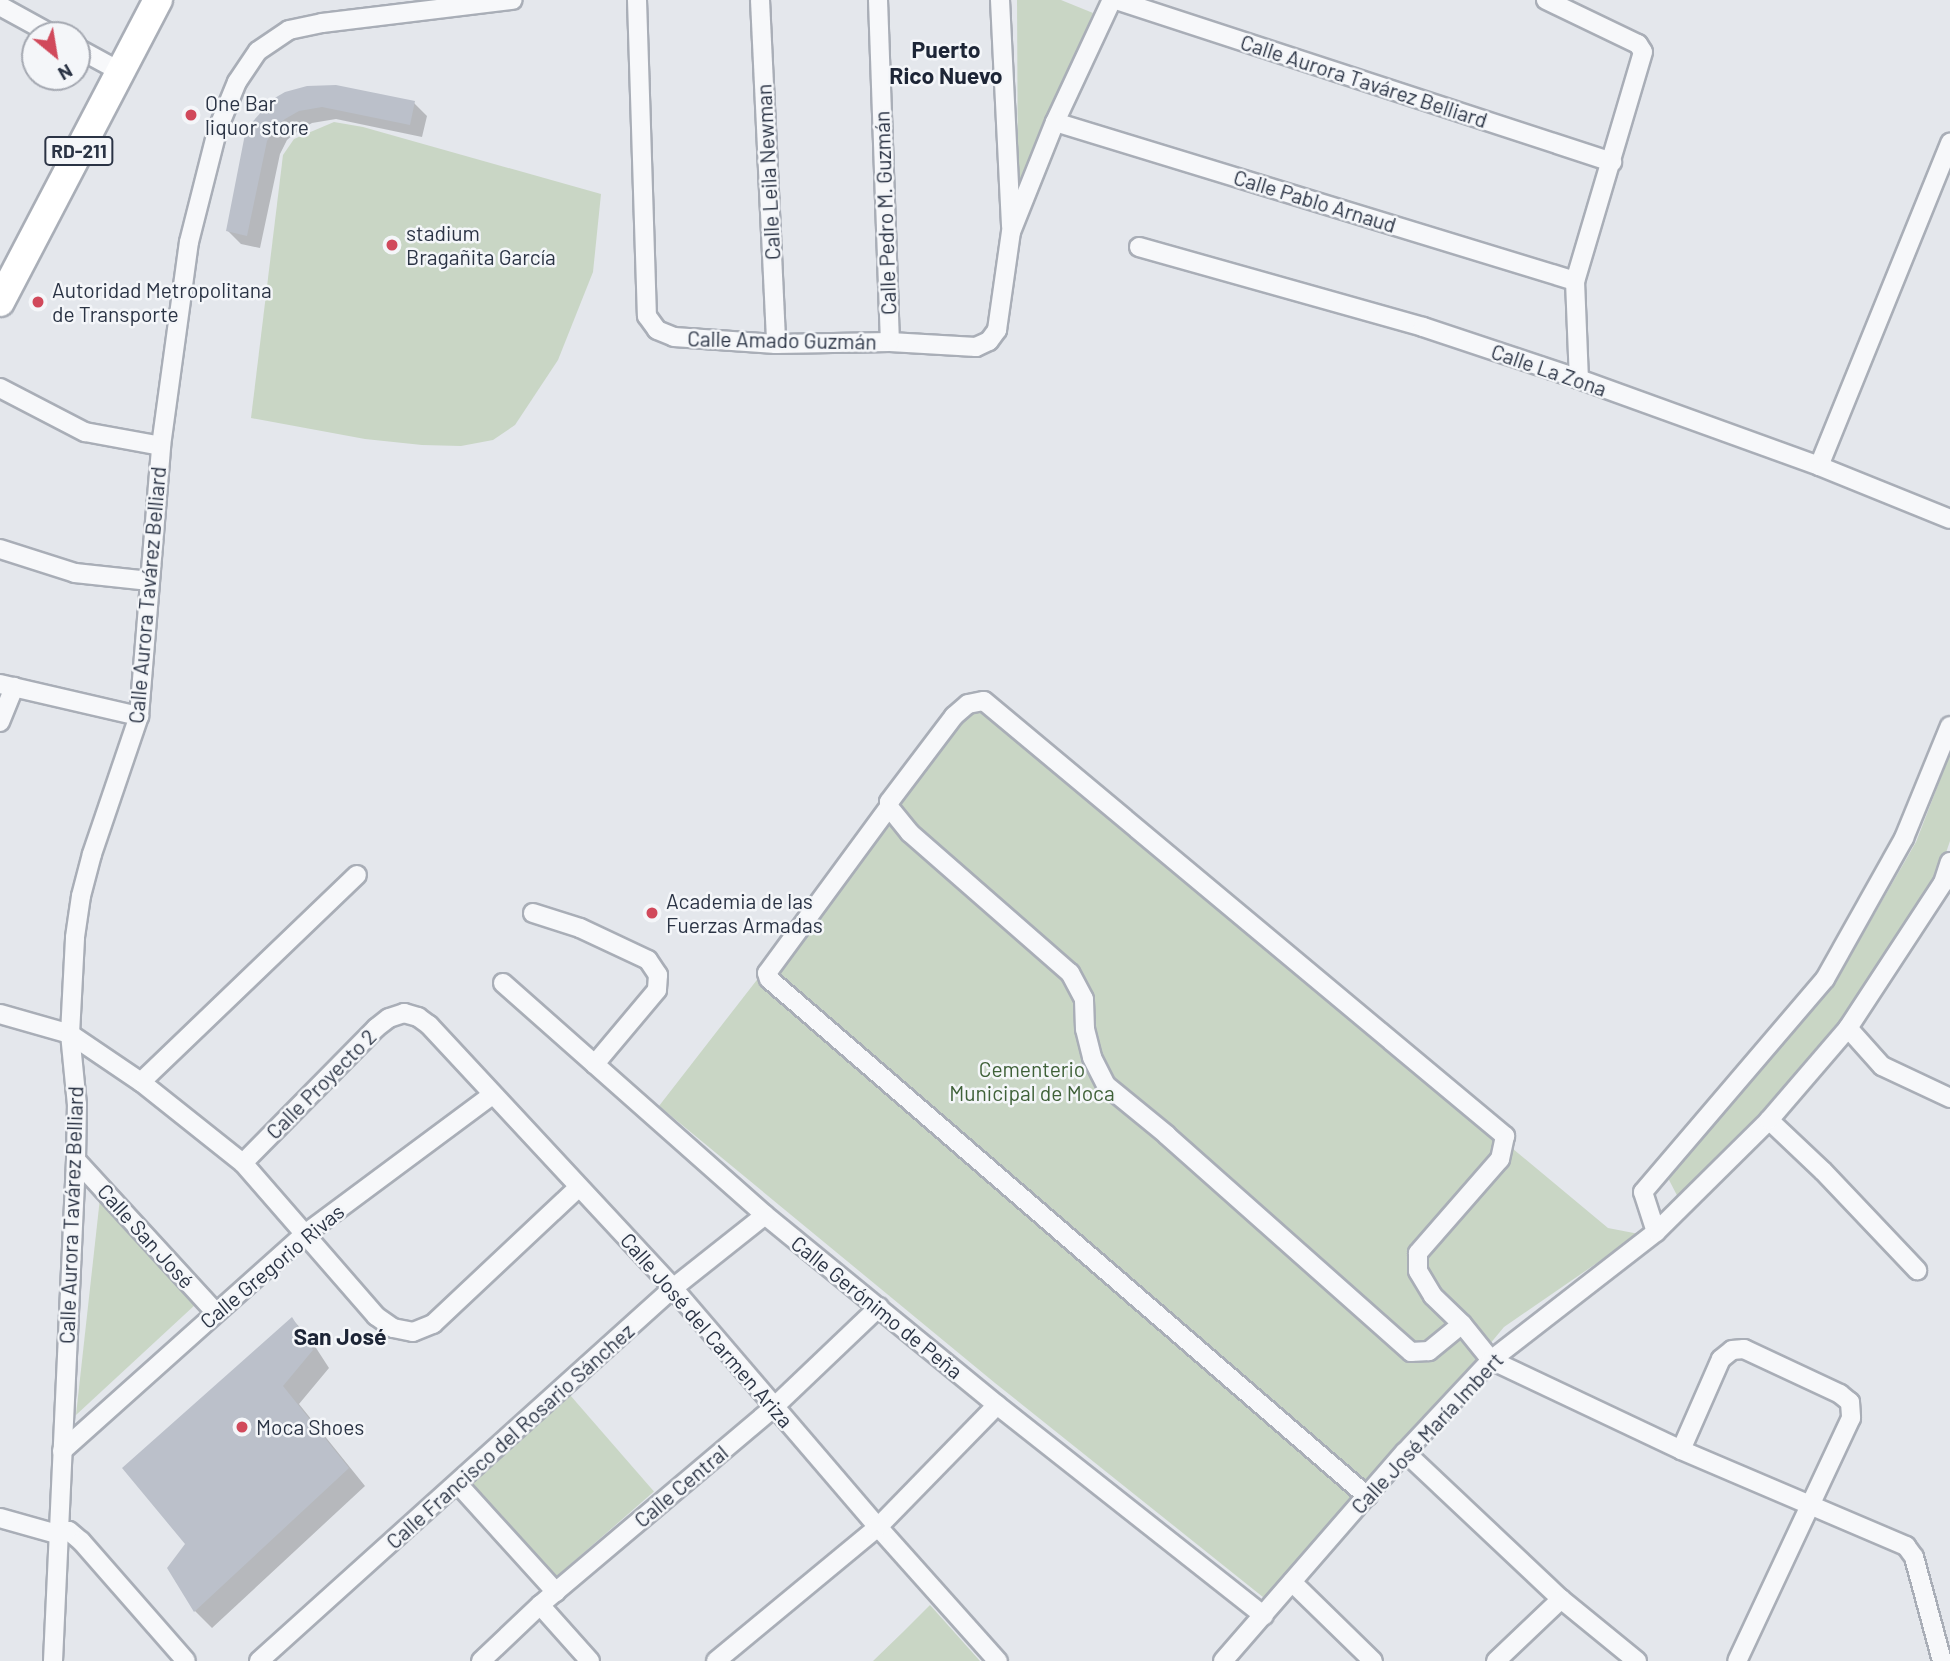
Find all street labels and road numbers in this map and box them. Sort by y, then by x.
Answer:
street label: Calle Aurora Tavárez Belliard [1237,29,1491,133]
street label: Calle Leila Newman [751,83,785,261]
street label: Calle Pedro M. Guzmán [869,111,901,315]
road number: RD-211 [44,136,114,167]
street label: Calle Pablo Arnaud [1231,164,1399,238]
street label: Calle Amado Guzmán [687,326,877,354]
street label: Calle La Zona [1488,339,1610,401]
street label: Calle Aurora Tavárez Belliard [123,465,171,725]
street label: Calle Proyecto 2 [261,1024,381,1144]
street label: Calle Aurora Tavárez Belliard [54,1086,88,1344]
street label: Calle San José [93,1179,199,1293]
street label: Calle Gregorio Rivas [195,1198,349,1334]
street label: Calle José del Carmen Ariza [616,1227,798,1433]
street label: Calle Gerónimo de Peña [786,1230,968,1384]
street label: Calle Francisco del Rosario Sánchez [381,1318,639,1554]
street label: Calle José María Imbert [1346,1347,1508,1519]
street label: Calle Central [629,1440,733,1532]

